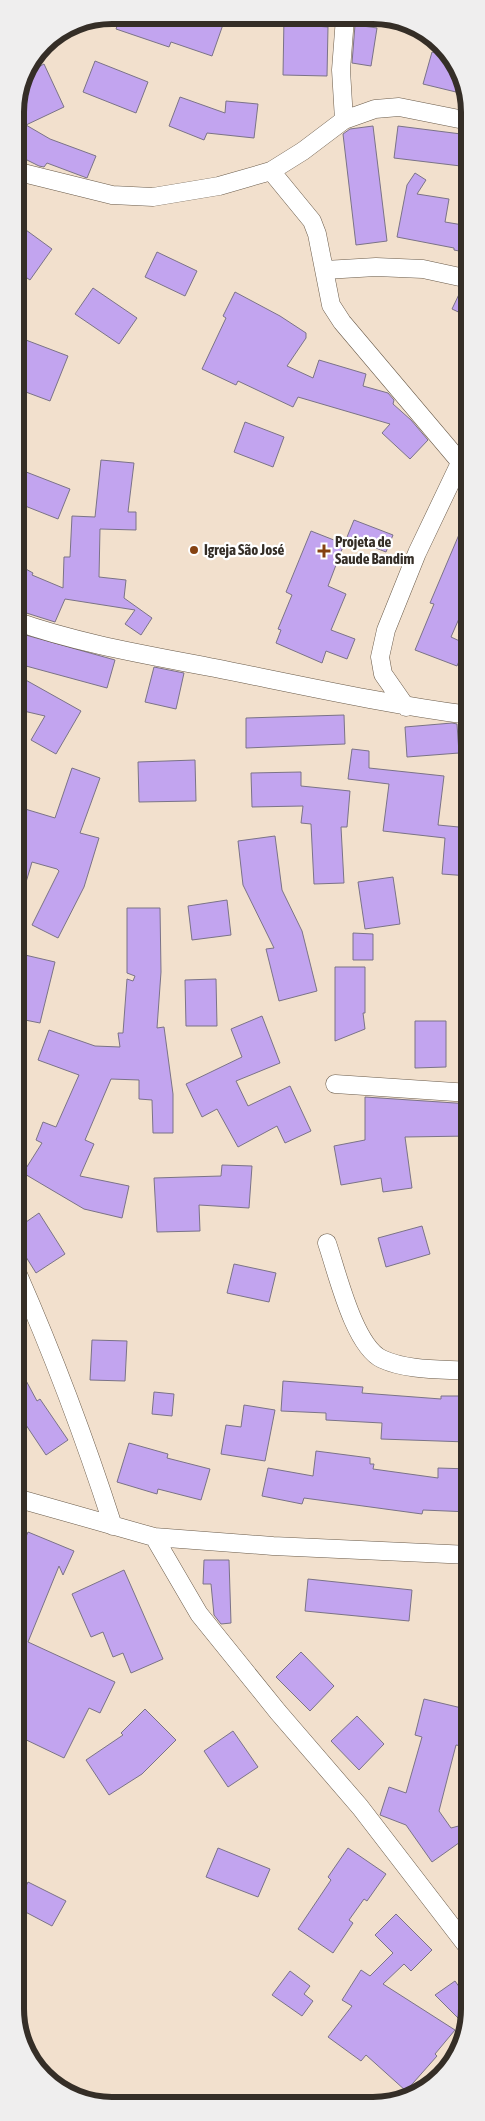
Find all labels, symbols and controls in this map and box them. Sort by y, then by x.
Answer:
place label: Projeta de Saude Bandim [335,533,414,567]
place label: Igreja São José [204,541,285,558]
marker: Igreja São José [188,544,200,556]
marker: Projeta de Saude Bandim [317,544,331,558]

